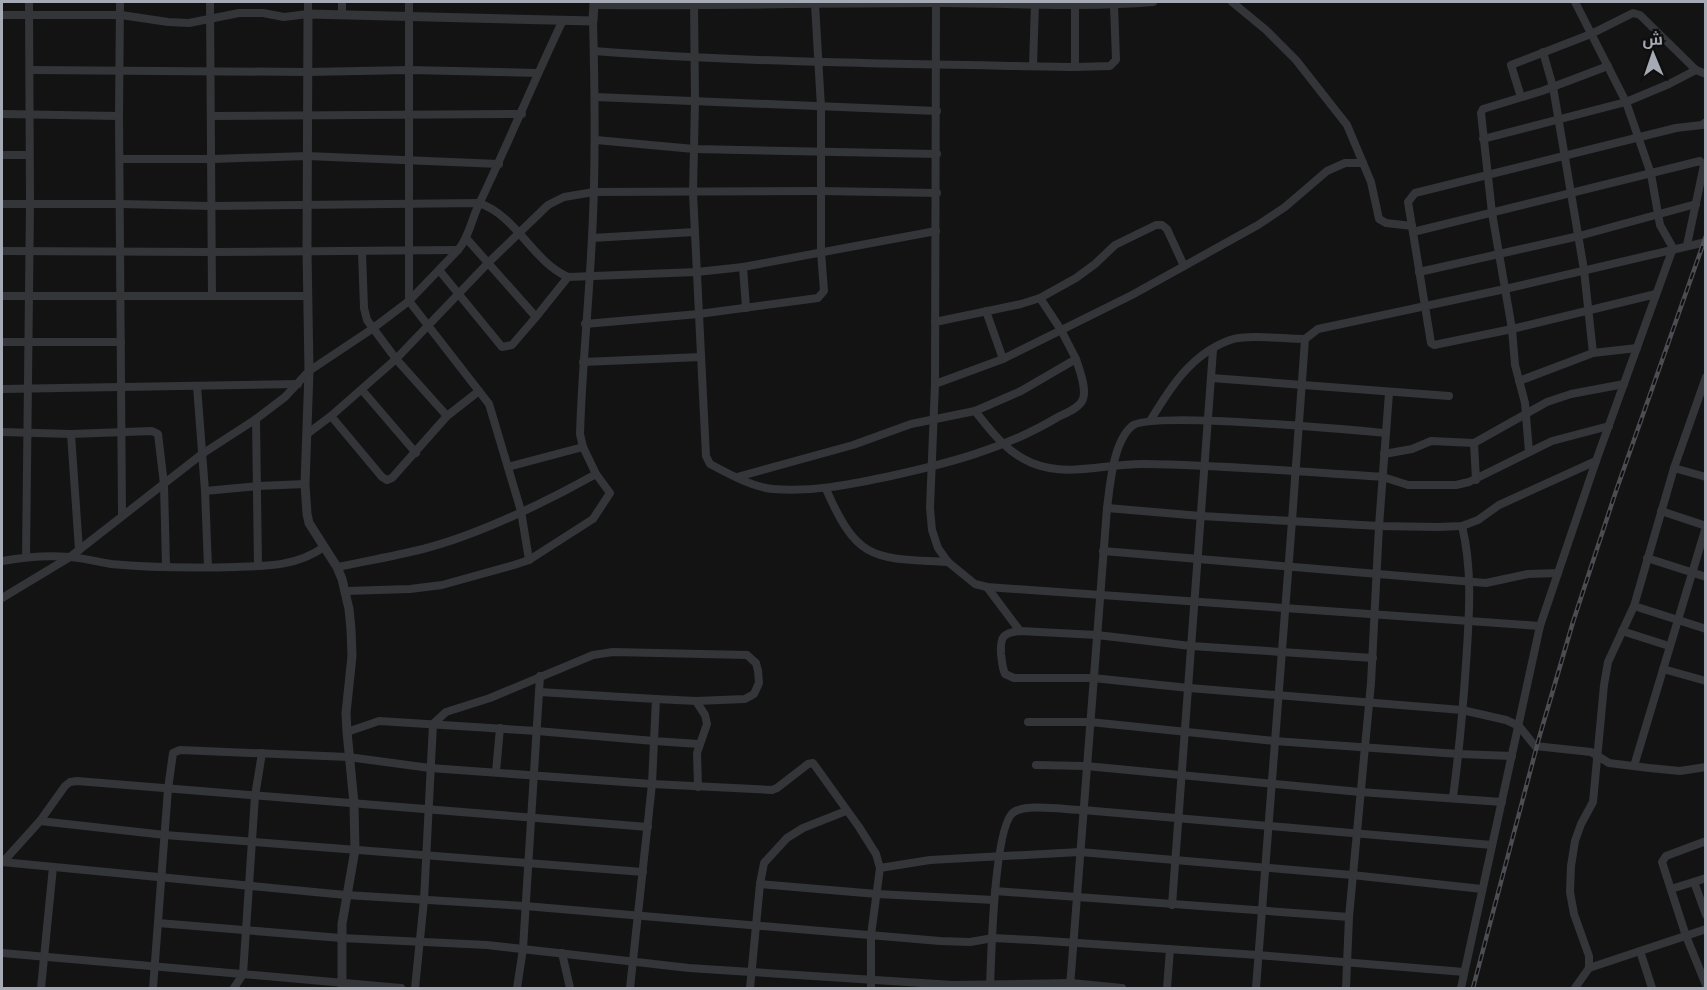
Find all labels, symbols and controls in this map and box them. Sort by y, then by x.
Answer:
north arrow [1623,24,1683,84]
text: ش [1642,30,1663,49]

